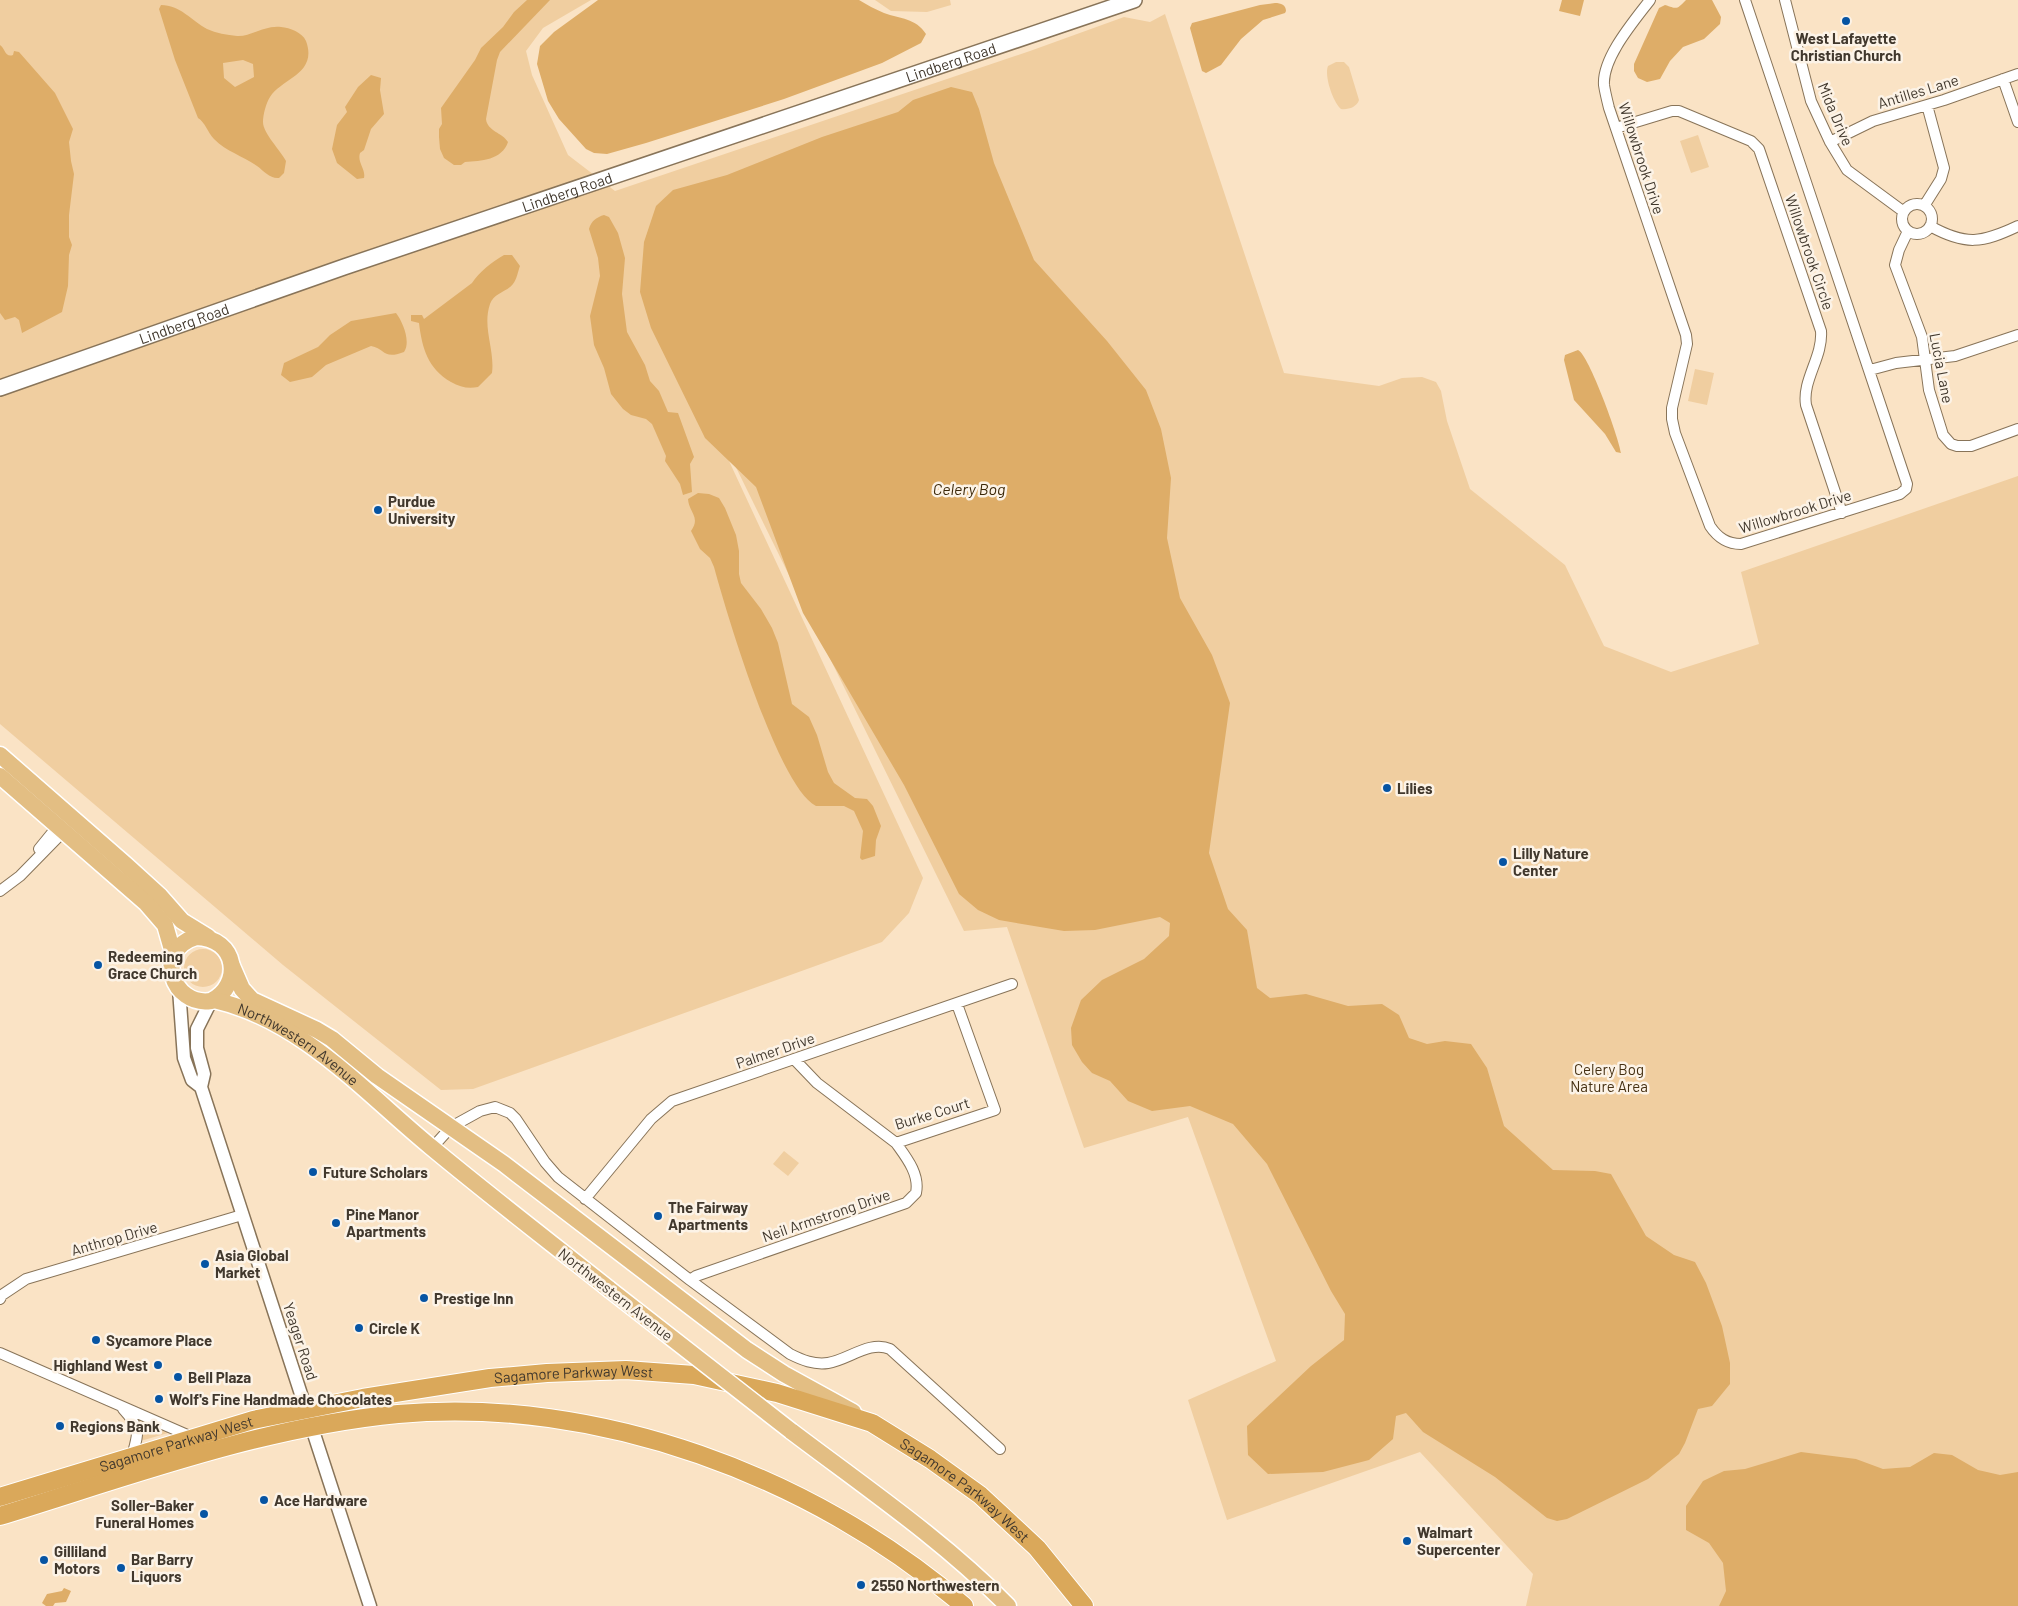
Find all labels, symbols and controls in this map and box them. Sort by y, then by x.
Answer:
marker: West Lafayette Christian Church [1840,15,1852,27]
place label: West Lafayette Christian Church [1791,29,1901,64]
street label: Lindberg Road [903,38,998,86]
street label: Antilles Lane [1875,70,1961,112]
street label: Mida Drive [1815,80,1857,148]
street label: Willowbrook Drive [1615,100,1669,216]
street label: Lindberg Road [519,168,614,215]
street label: Willowbrook Circle [1782,192,1838,312]
street label: Lindberg Road [137,299,231,347]
street label: Lucia Lane [1926,331,1958,405]
water label: Celery Bog [933,479,1005,498]
street label: Willowbrook Drive [1737,485,1853,537]
place label: Purdue University [388,492,456,527]
marker: Purdue University [372,504,384,516]
place label: Lilies [1397,779,1433,797]
marker: Lilies [1381,782,1393,794]
place label: Lilly Nature Center [1513,844,1589,879]
marker: Lilly Nature Center [1497,856,1509,868]
place label: Redeeming Grace Church [108,947,197,982]
marker: Redeeming Grace Church [92,959,104,971]
street label: Northwestern Avenue [236,999,363,1089]
street label: Palmer Drive [733,1028,817,1072]
park label: Celery Bog Nature Area [1570,1060,1648,1095]
street label: Burke Court [892,1093,972,1133]
place label: Future Scholars [323,1163,428,1181]
marker: Future Scholars [307,1166,319,1178]
street label: Neil Armstrong Drive [760,1185,892,1245]
place label: The Fairway Apartments [668,1198,749,1233]
place label: Pine Manor Apartments [346,1205,427,1240]
marker: The Fairway Apartments [652,1210,664,1222]
street label: Anthrop Drive [69,1217,159,1259]
marker: Pine Manor Apartments [330,1217,342,1229]
street label: Northwestern Avenue [555,1244,677,1344]
place label: Asia Global Market [215,1246,289,1281]
marker: Asia Global Market [199,1258,211,1270]
place label: Prestige Inn [434,1289,514,1307]
marker: Prestige Inn [418,1292,430,1304]
street label: Yeager Road [280,1300,322,1382]
place label: Circle K [369,1319,420,1337]
marker: Circle K [353,1322,365,1334]
place label: Sycamore Place [106,1331,212,1349]
marker: Sycamore Place [90,1334,102,1346]
place label: Highland West [53,1356,148,1374]
marker: Highland West [152,1359,164,1371]
street label: Sagamore Parkway West [493,1361,654,1387]
place label: Bell Plaza [188,1368,251,1386]
marker: Bell Plaza [172,1371,184,1383]
place label: Wolf's Fine Handmade Chocolates [169,1390,393,1408]
marker: Wolf's Fine Handmade Chocolates [153,1393,165,1405]
street label: Sagamore Parkway West [97,1412,255,1475]
place label: Regions Bank [70,1417,160,1435]
marker: Regions Bank [54,1420,66,1432]
street label: Sagamore Parkway West [897,1434,1034,1546]
place label: Ace Hardware [274,1491,367,1509]
marker: Ace Hardware [258,1494,270,1506]
place label: Soller-Baker Funeral Homes [96,1496,194,1531]
marker: Soller-Baker Funeral Homes [198,1508,210,1520]
place label: Walmart Supercenter [1417,1523,1500,1558]
marker: Walmart Supercenter [1401,1535,1413,1547]
place label: Gilliland Motors [54,1542,106,1577]
place label: Bar Barry Liquors [131,1550,194,1585]
marker: Gilliland Motors [38,1554,50,1566]
marker: Bar Barry Liquors [115,1562,127,1574]
place label: 2550 Northwestern [871,1576,999,1594]
marker: 2550 Northwestern [855,1579,867,1591]

